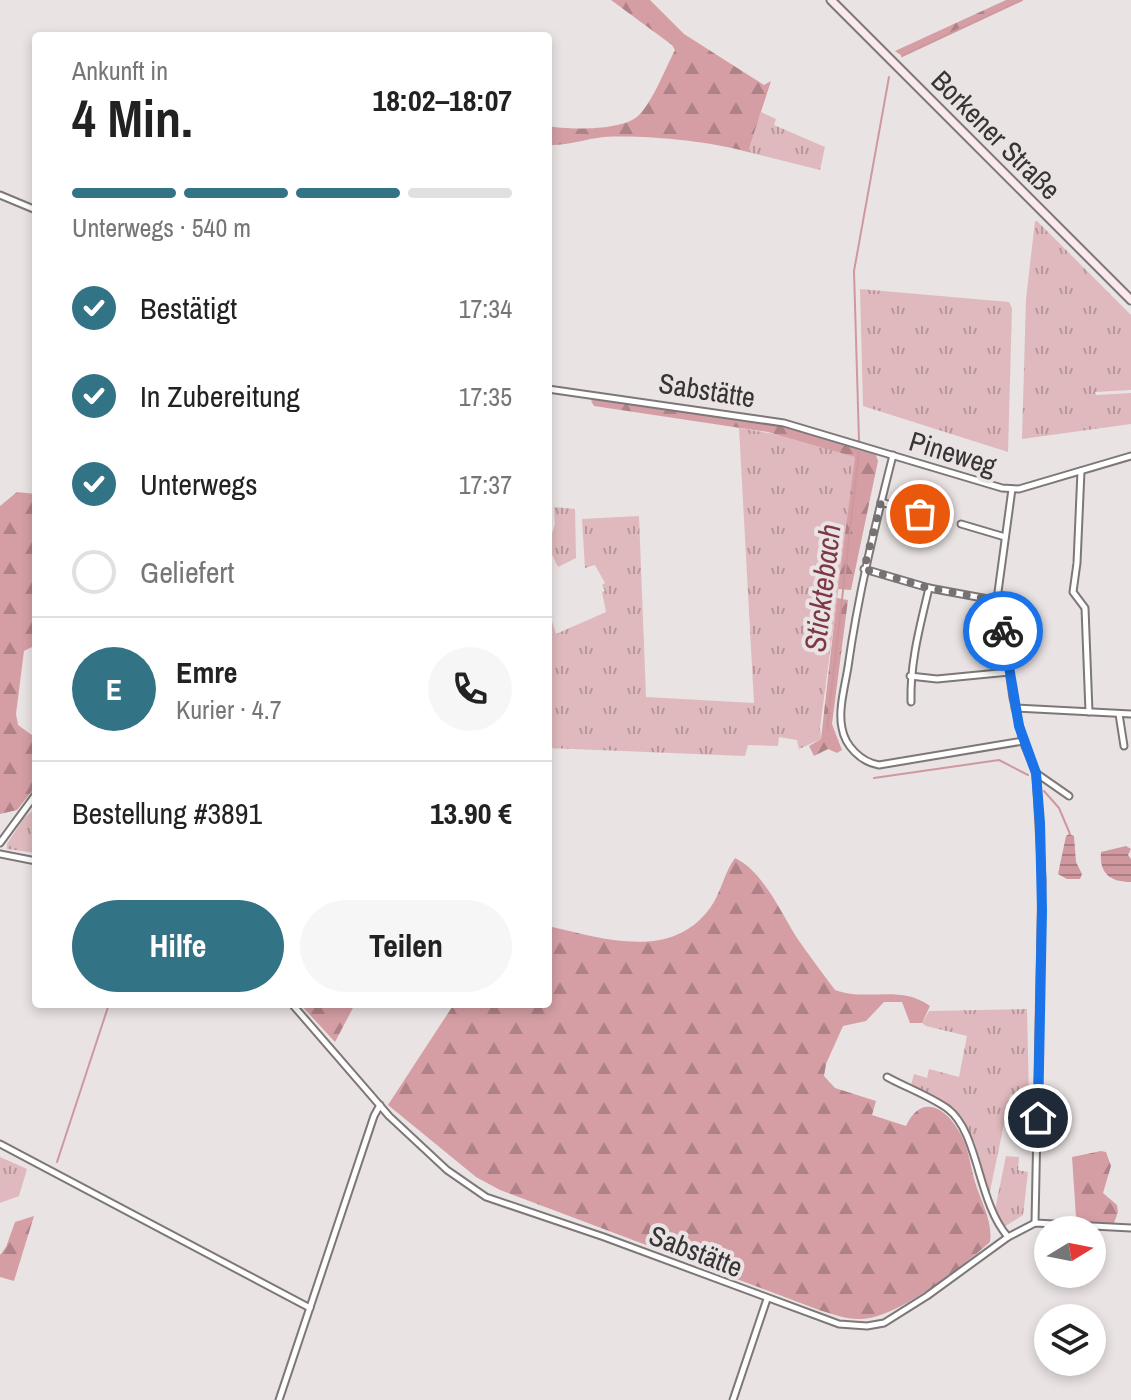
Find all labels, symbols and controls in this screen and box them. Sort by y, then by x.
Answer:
text: Ankunft in [72,53,168,88]
street label: Borkener Straße [923,62,1069,208]
text: 18:02–18:07 [373,80,512,120]
text: 4 Min. [72,83,193,153]
text: Unterwegs · 540 m [72,210,251,245]
icon: check [72,286,116,330]
text: Bestätigt [140,288,237,328]
text: 17:34 [459,291,512,326]
street label: Sabstätte [656,364,758,416]
icon: check [72,374,116,418]
text: In Zubereitung [140,376,300,416]
text: 17:35 [459,379,512,414]
street label: Pineweg [905,422,1001,484]
icon: check [72,462,116,506]
text: Unterwegs [140,464,258,504]
text: 17:37 [459,467,512,502]
pin [886,480,954,548]
icon: bag [898,492,942,536]
water label: Sticktebach [794,522,850,654]
text: Geliefert [140,552,234,592]
courier [963,591,1043,671]
icon: bike [981,609,1025,653]
button: phone [428,647,512,731]
text: Emre [176,652,238,692]
text: E [106,669,122,709]
text: Kurier · 4.7 [176,692,281,727]
text: Bestellung #3891 [72,793,262,833]
text: 13.90 € [430,793,512,833]
button: Hilfe [72,900,284,992]
button: Teilen [300,900,512,992]
pin [1004,1084,1072,1152]
icon: home [1016,1096,1060,1140]
street label: Sabstätte [644,1216,748,1286]
north arrow [1034,1216,1106,1288]
map controls [1034,1216,1106,1376]
button: layers [1034,1304,1106,1376]

